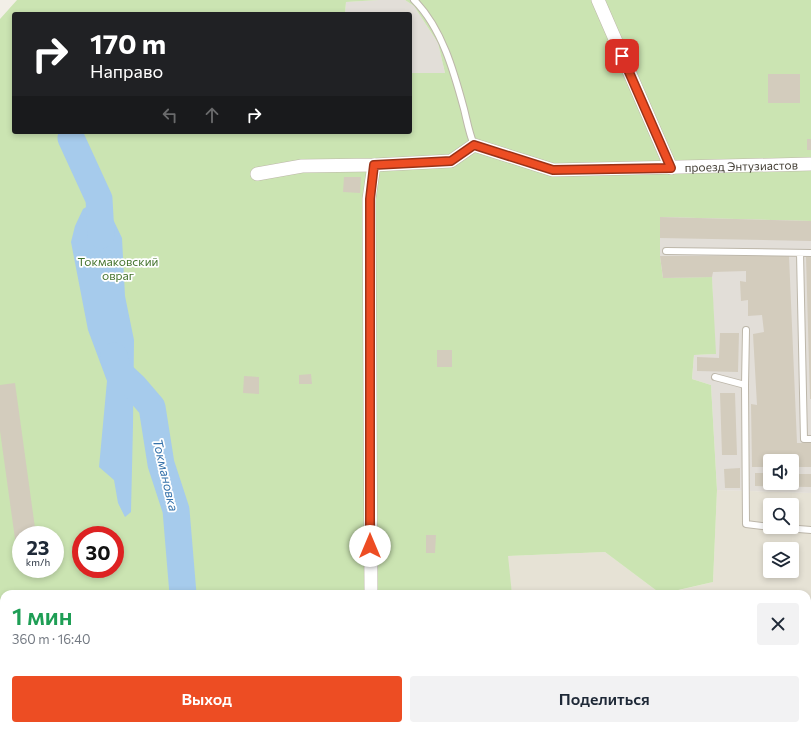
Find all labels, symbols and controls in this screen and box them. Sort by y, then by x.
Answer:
text: 170 m [90,26,166,60]
icon: right [24,28,76,80]
pin [605,39,639,73]
icon: arrive [611,45,633,67]
text: Направо [90,60,163,82]
icon: left [159,104,181,126]
icon: ahead [201,104,223,126]
icon: right [243,104,265,126]
street label: проезд Энтузиастов [684,157,798,174]
park label: Токмаковский овраг [78,254,158,282]
water label: Токмановка [150,437,182,513]
map controls [763,454,799,578]
button: sound [763,454,799,490]
button: search [763,498,799,534]
position arrow [349,525,391,567]
speed limit sign: 30 [72,526,124,578]
text: 23 [26,535,50,559]
button: layers [763,542,799,578]
text: km/h [26,556,50,568]
text: 1 мин [12,601,73,630]
button: close [757,603,799,645]
text: 360 m · 16:40 [12,631,90,647]
button: Выход [12,676,402,722]
button: Поделиться [410,676,799,722]

